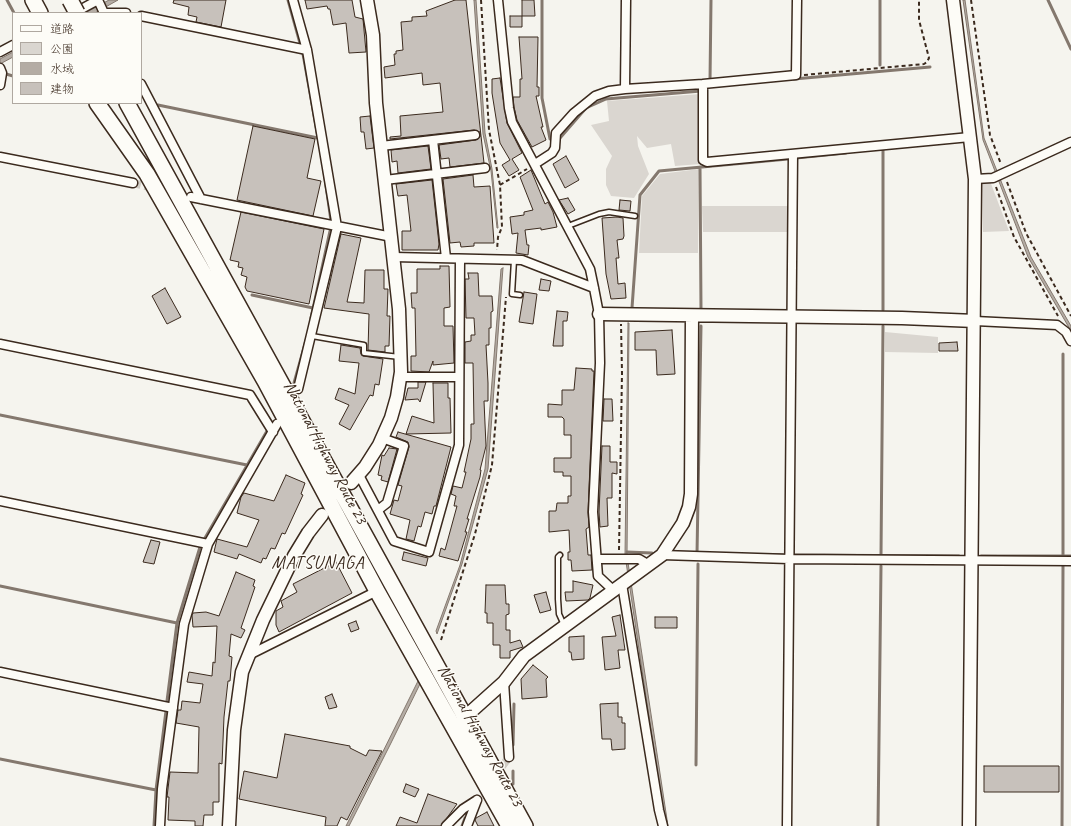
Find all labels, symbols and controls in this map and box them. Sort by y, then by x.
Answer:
legend [12,12,142,104]
text: 道路 [50,21,74,37]
text: 公園 [50,41,74,57]
text: 水域 [50,61,74,77]
text: 建物 [50,81,74,97]
street label: National Highway Route 23 [279,378,371,528]
district label: MATSUNAGA [271,552,365,574]
street label: National Highway Route 23 [433,662,527,810]

